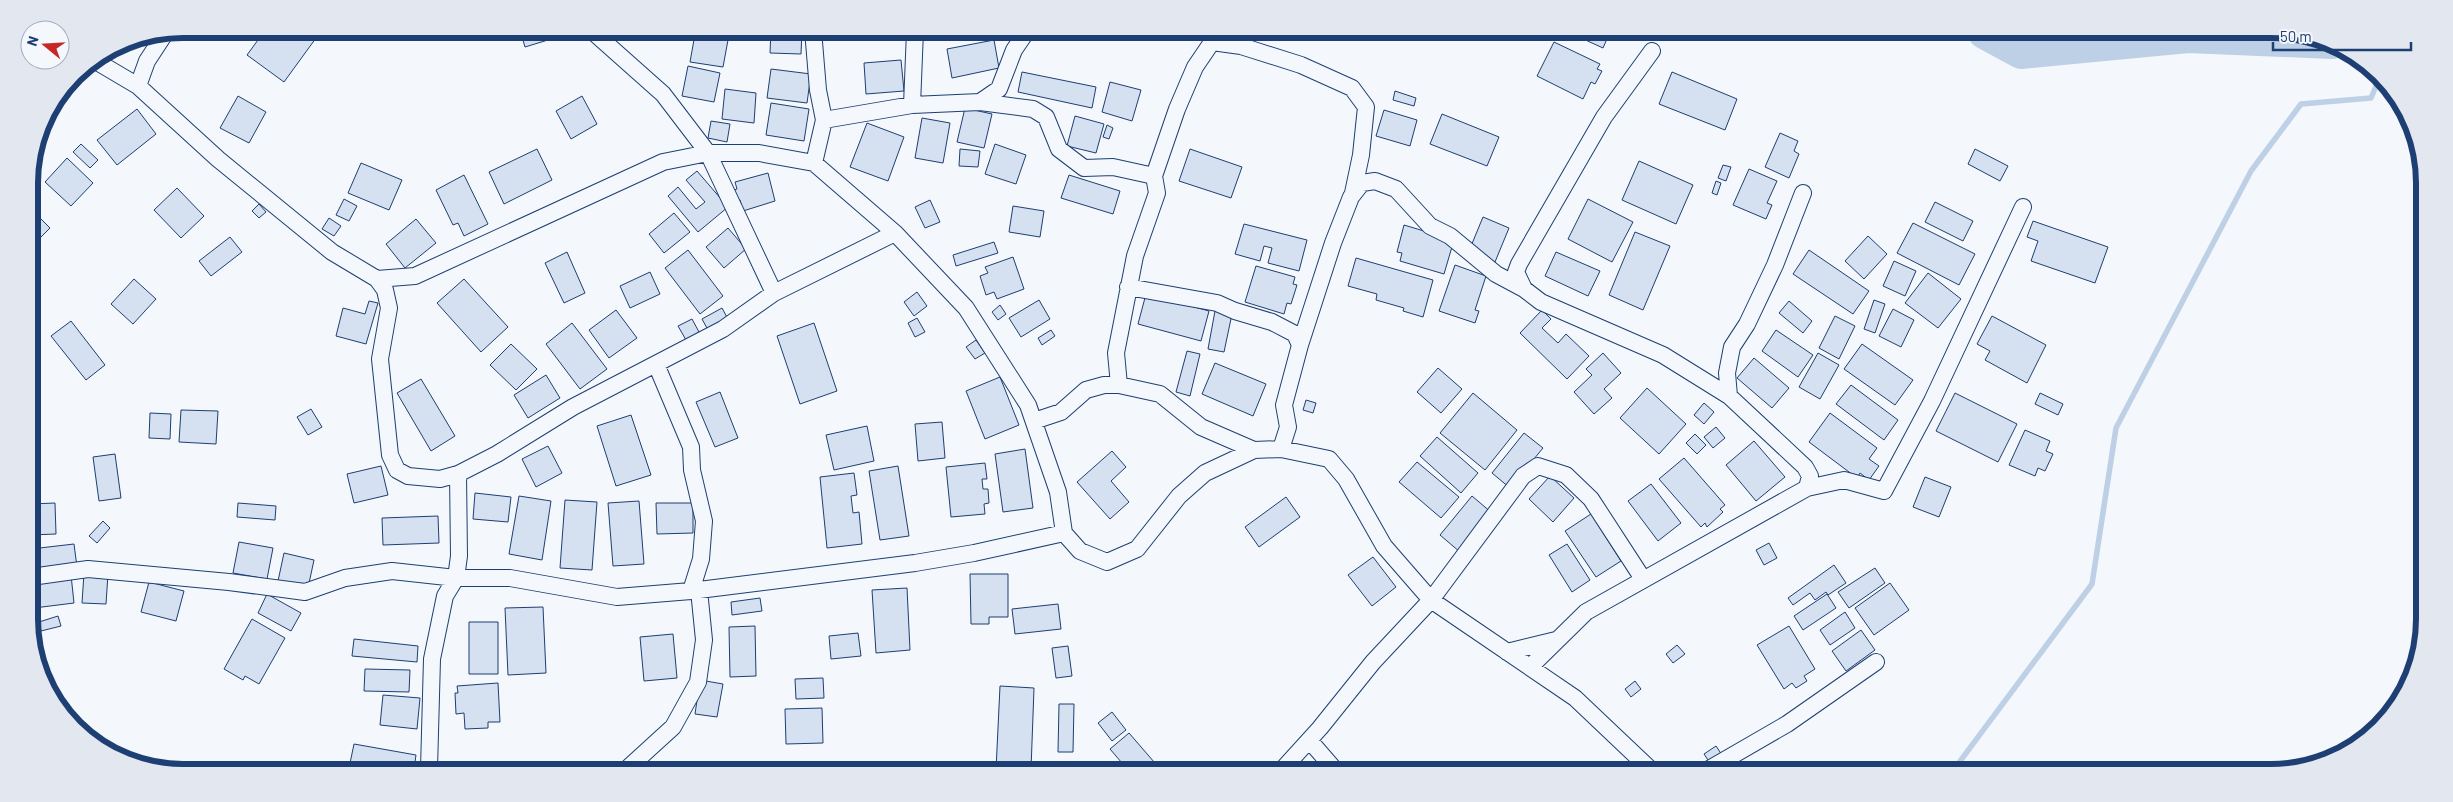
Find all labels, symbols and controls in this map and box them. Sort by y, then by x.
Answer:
north arrow [20,20,70,70]
scale bar [2273,20,2410,52]
text: 50 m [2280,27,2312,45]
text: N [23,34,42,48]

